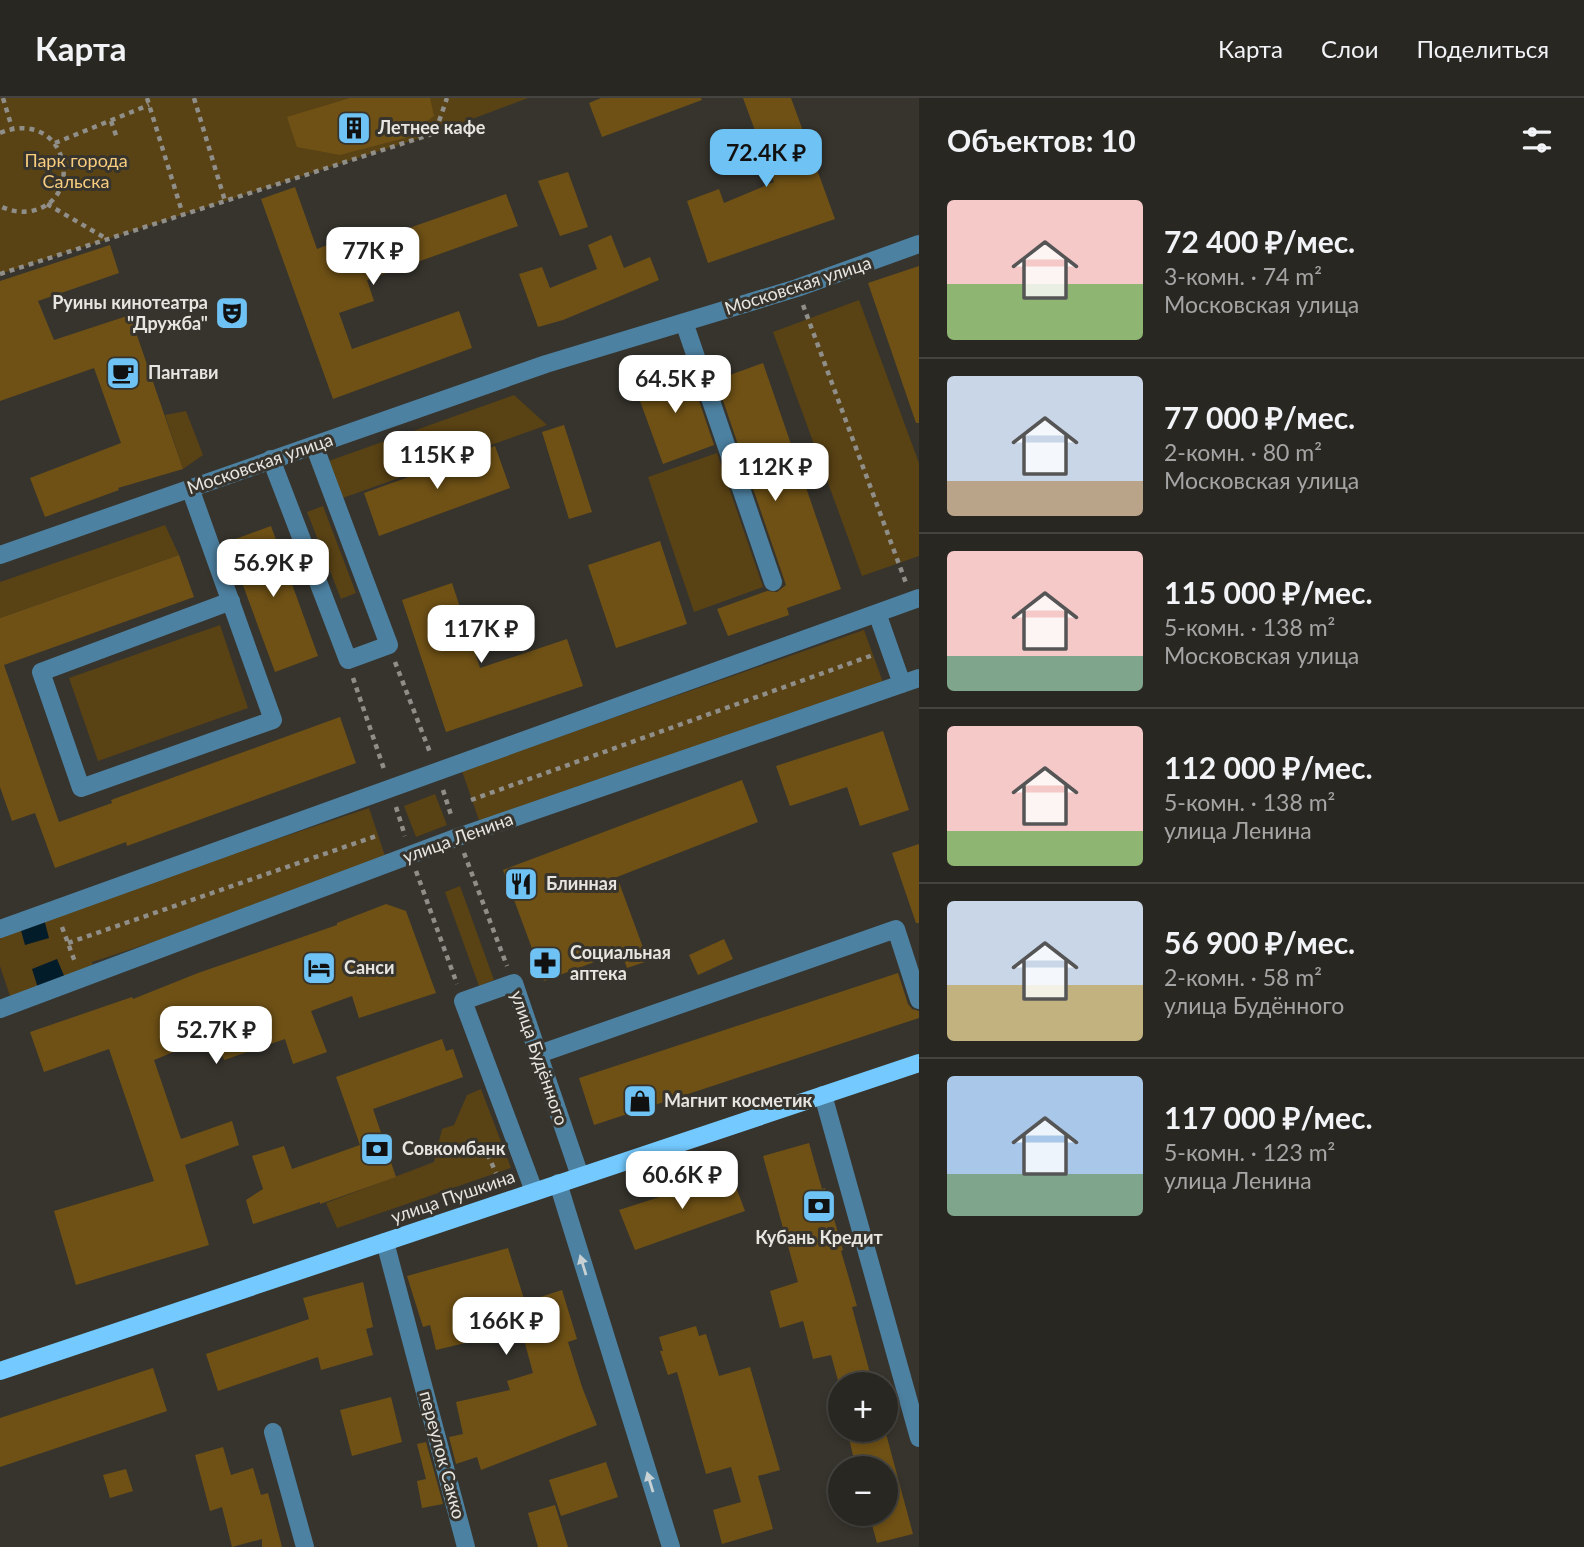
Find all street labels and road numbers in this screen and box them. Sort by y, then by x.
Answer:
street label: Московская улица [722,251,874,319]
street label: Московская улица [184,428,336,498]
street label: улица Ленина [400,807,516,867]
street label: улица Будённого [507,987,573,1128]
street label: улица Пушкина [388,1165,518,1228]
street label: переулок Сакко [415,1388,471,1521]

